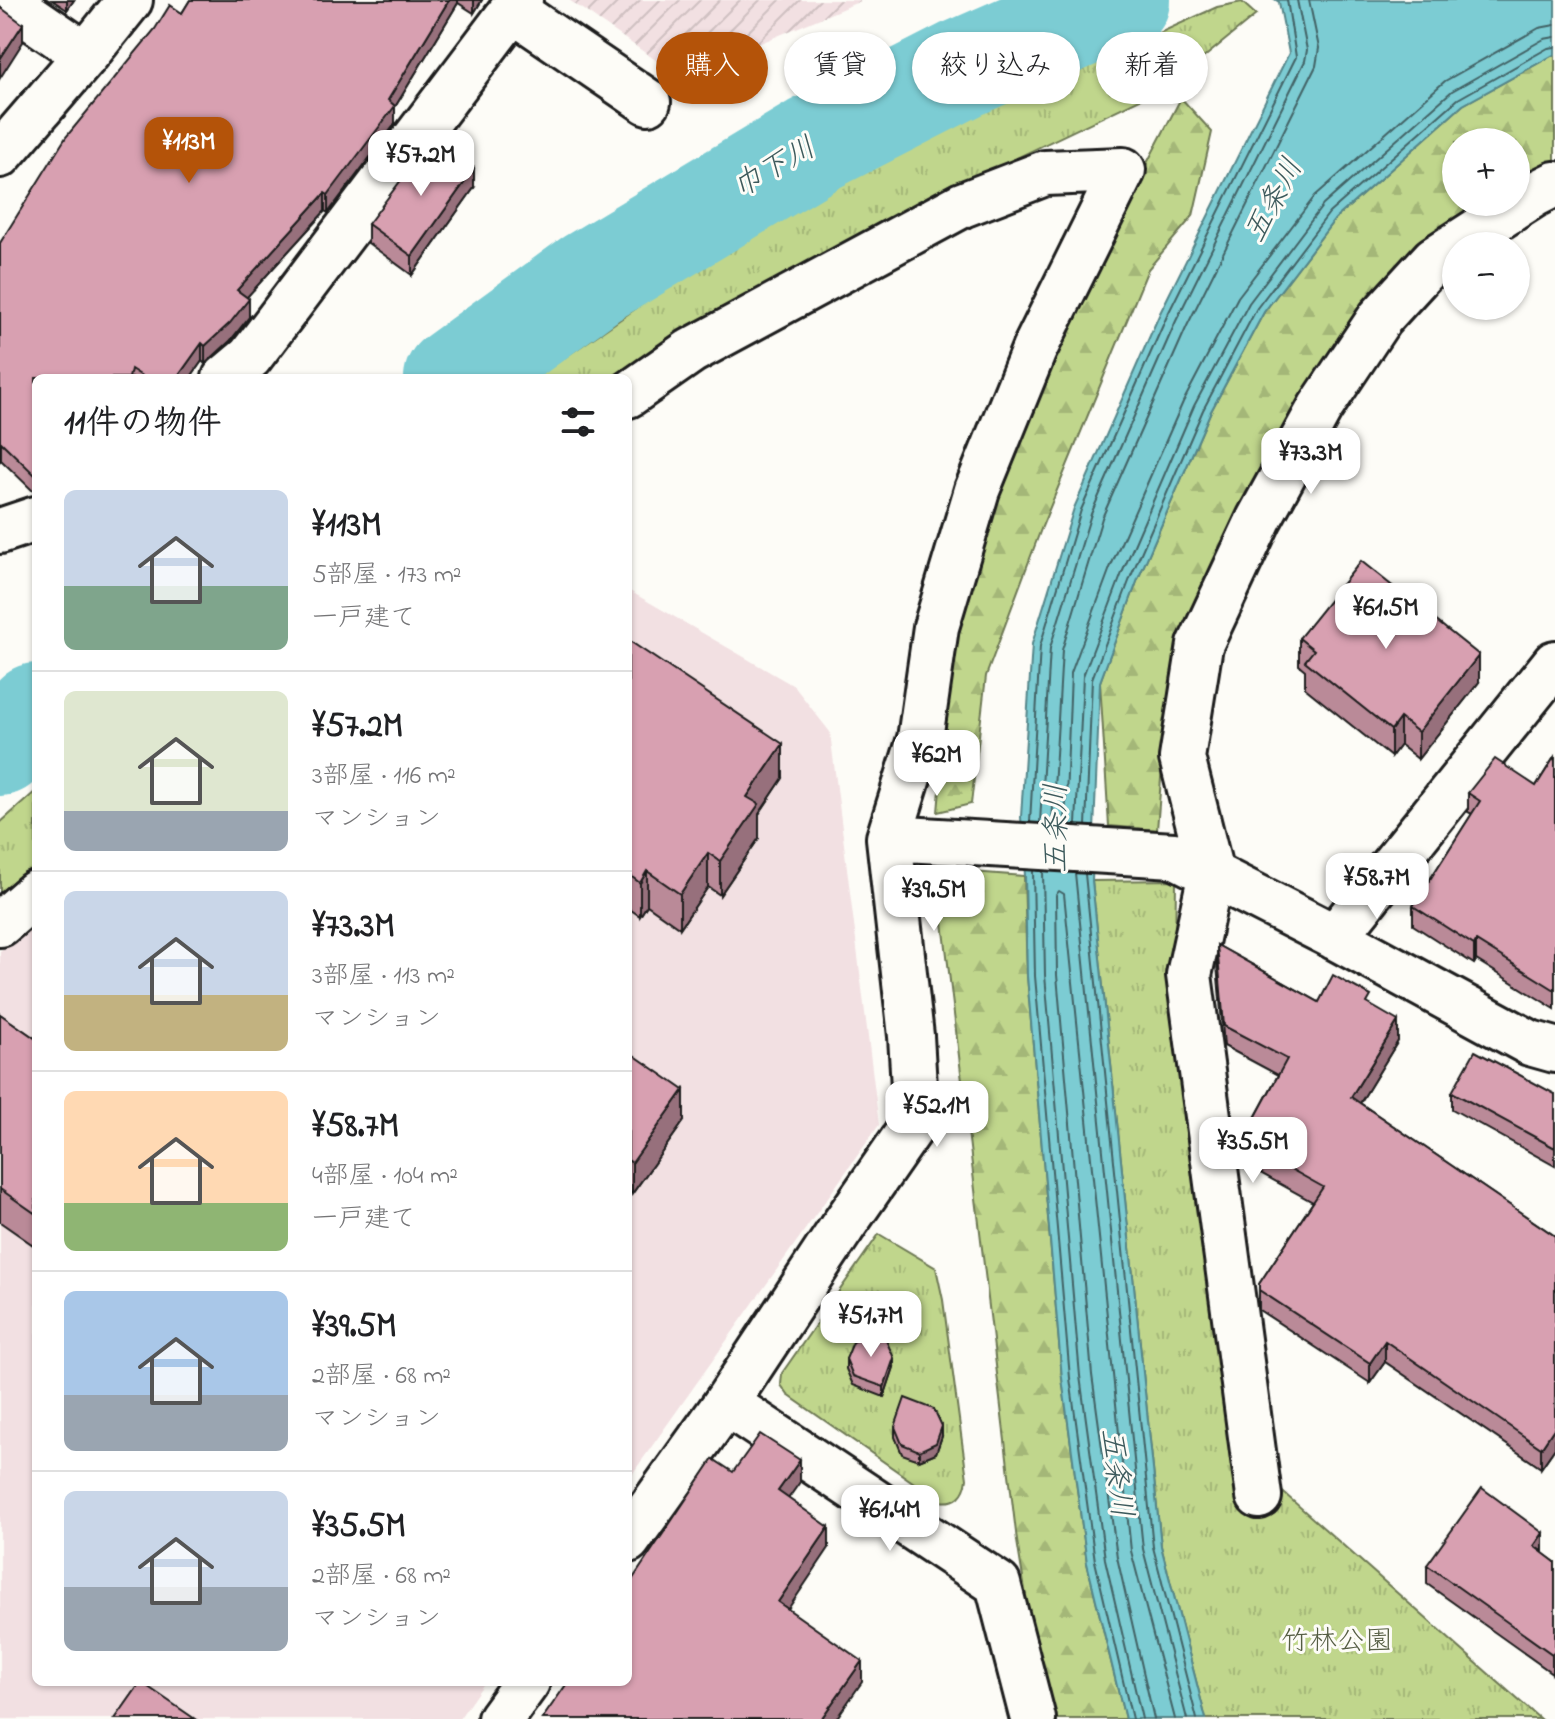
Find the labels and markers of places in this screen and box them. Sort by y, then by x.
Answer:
pin: ¥113M [133,117,245,185]
pin: ¥57.2M [356,130,486,198]
pin: ¥73.3M [1246,428,1376,496]
pin: ¥61.5M [1321,583,1451,651]
pin: ¥62M [890,730,984,798]
pin: ¥58.7M [1312,853,1442,921]
pin: ¥39.5M [869,865,999,933]
pin: ¥52.1M [872,1081,1002,1149]
pin: ¥35.5M [1188,1117,1318,1185]
pin: ¥51.7M [806,1291,936,1359]
pin: ¥61.4M [825,1485,955,1553]

